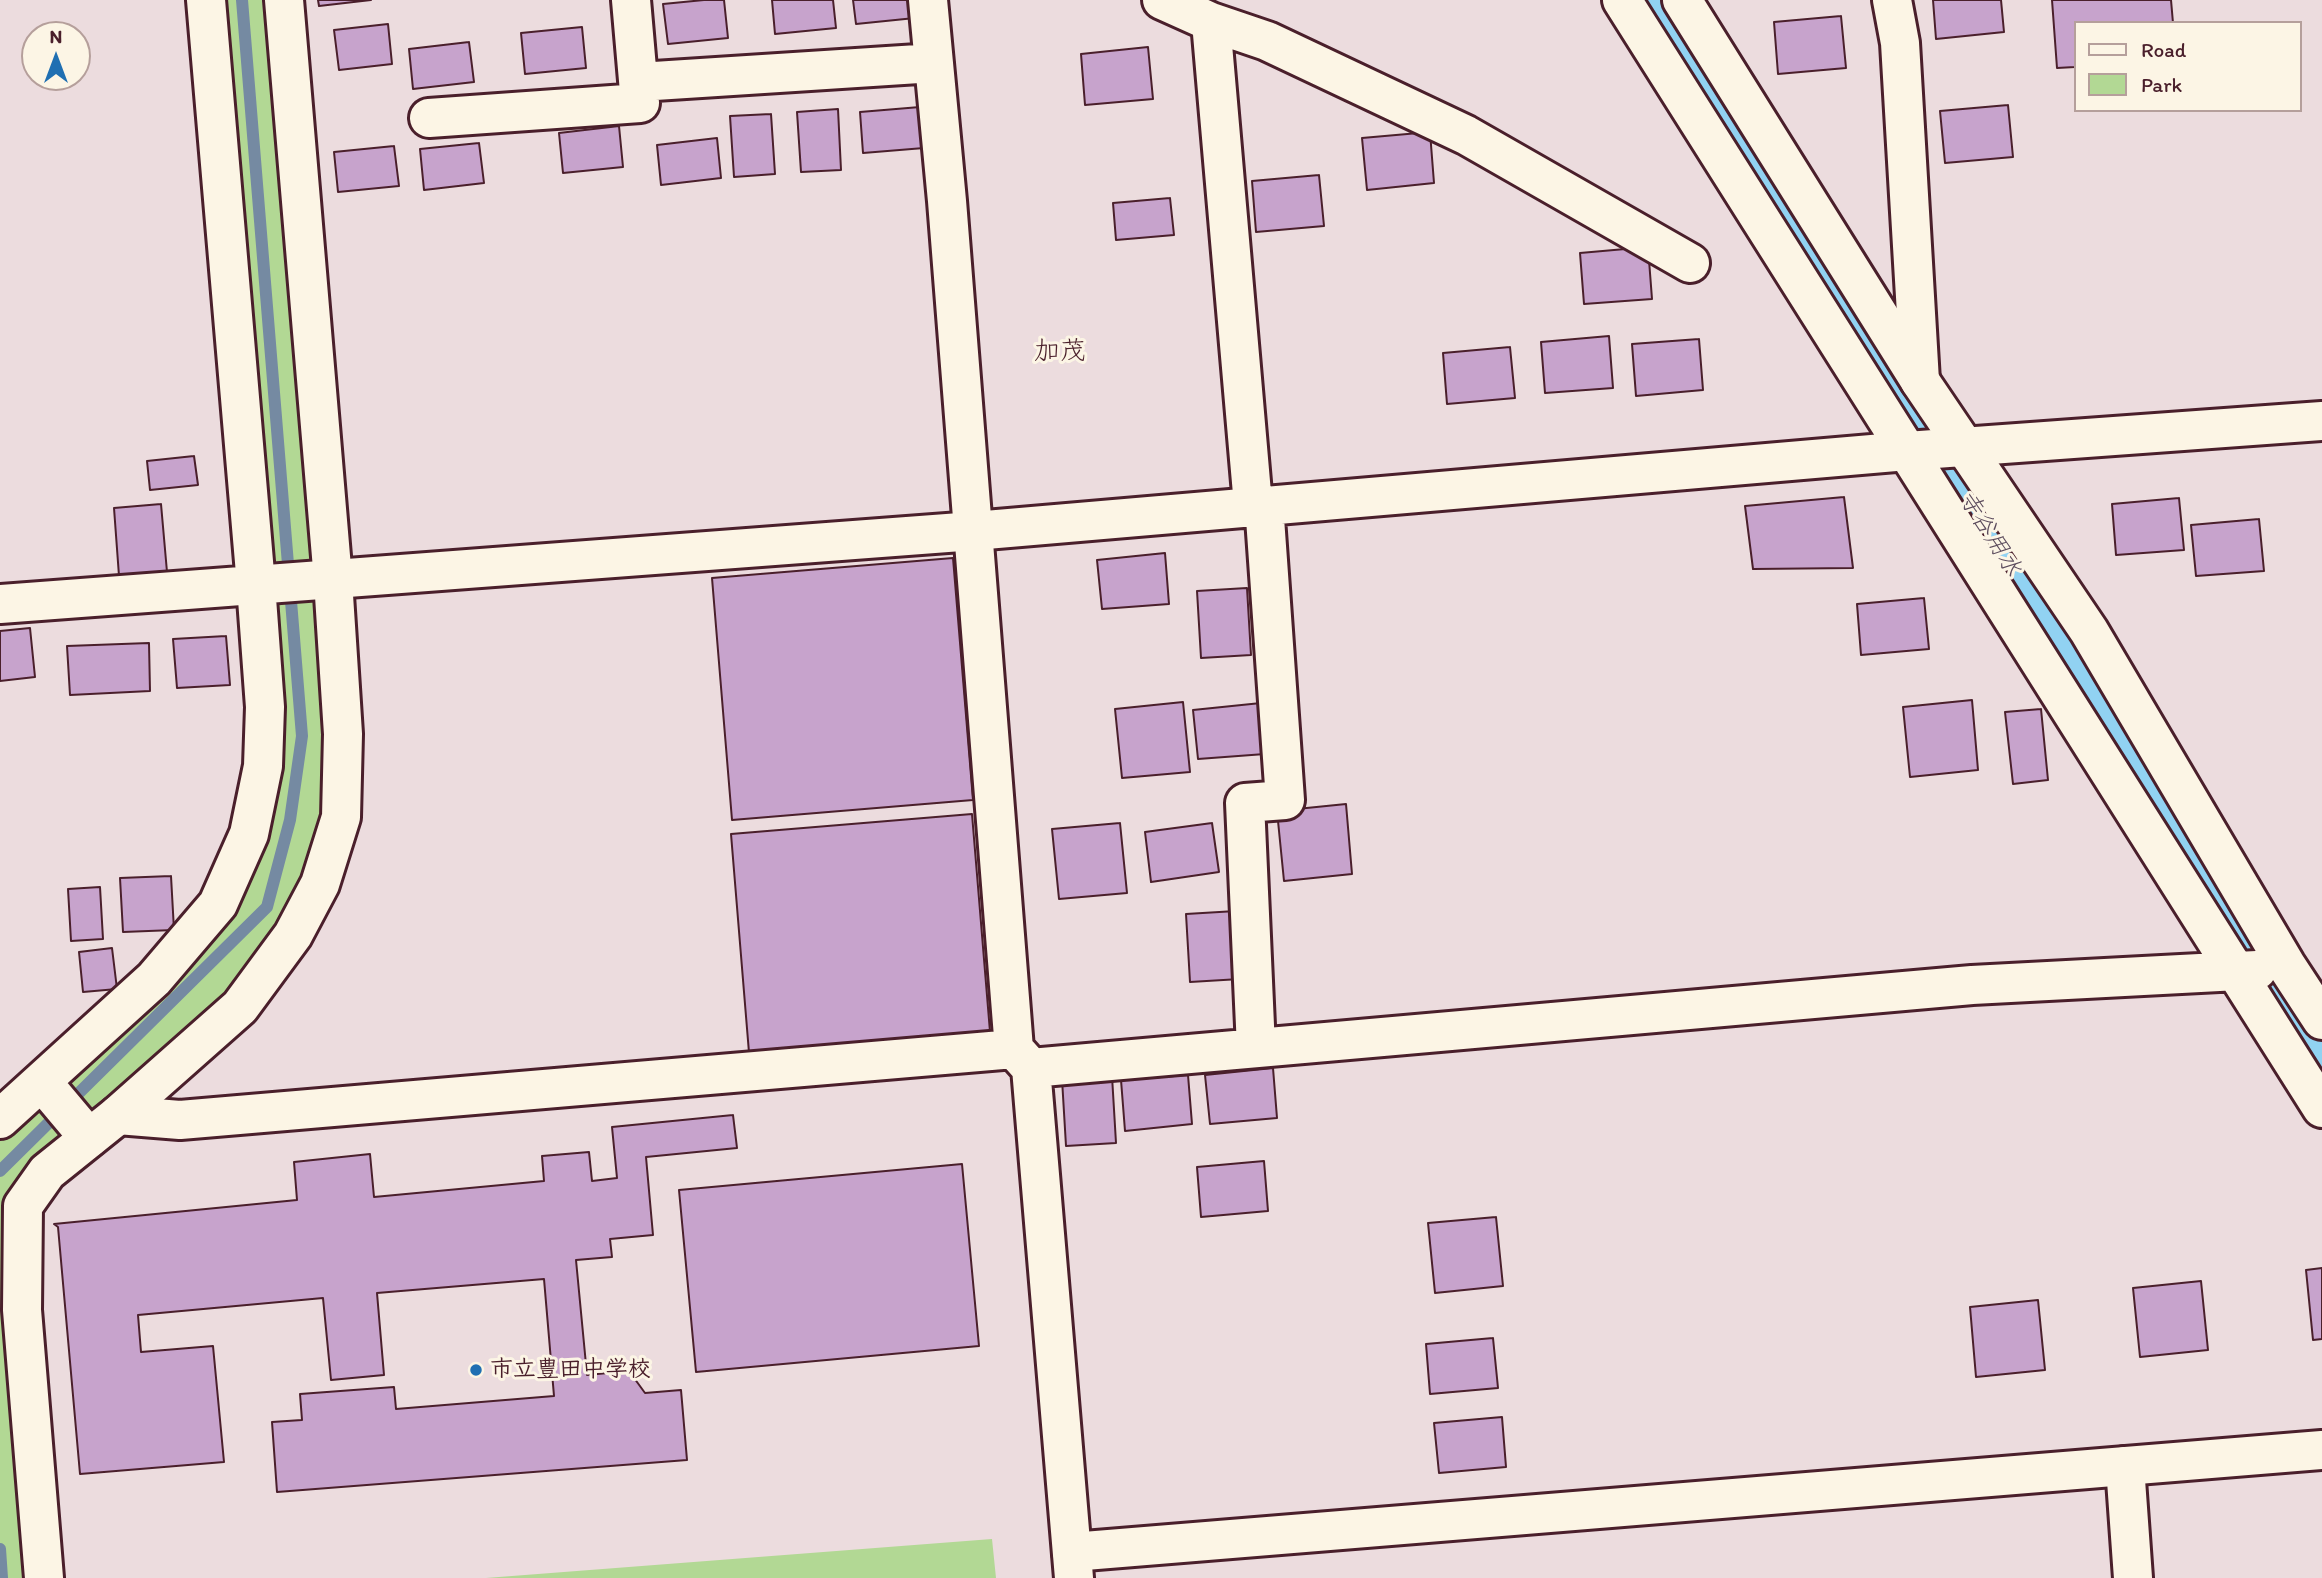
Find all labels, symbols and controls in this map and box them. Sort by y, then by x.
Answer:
north arrow [21,21,91,91]
legend [2074,21,2301,112]
text: N [50,25,62,48]
text: Road [2141,37,2186,62]
text: Park [2141,72,2182,97]
district label: 加茂 [1034,336,1086,368]
water label: 寺谷用水 [1951,486,2027,582]
place label: 市立豊田中学校 [490,1356,651,1384]
marker: 市立豊田中学校 [468,1362,484,1378]

